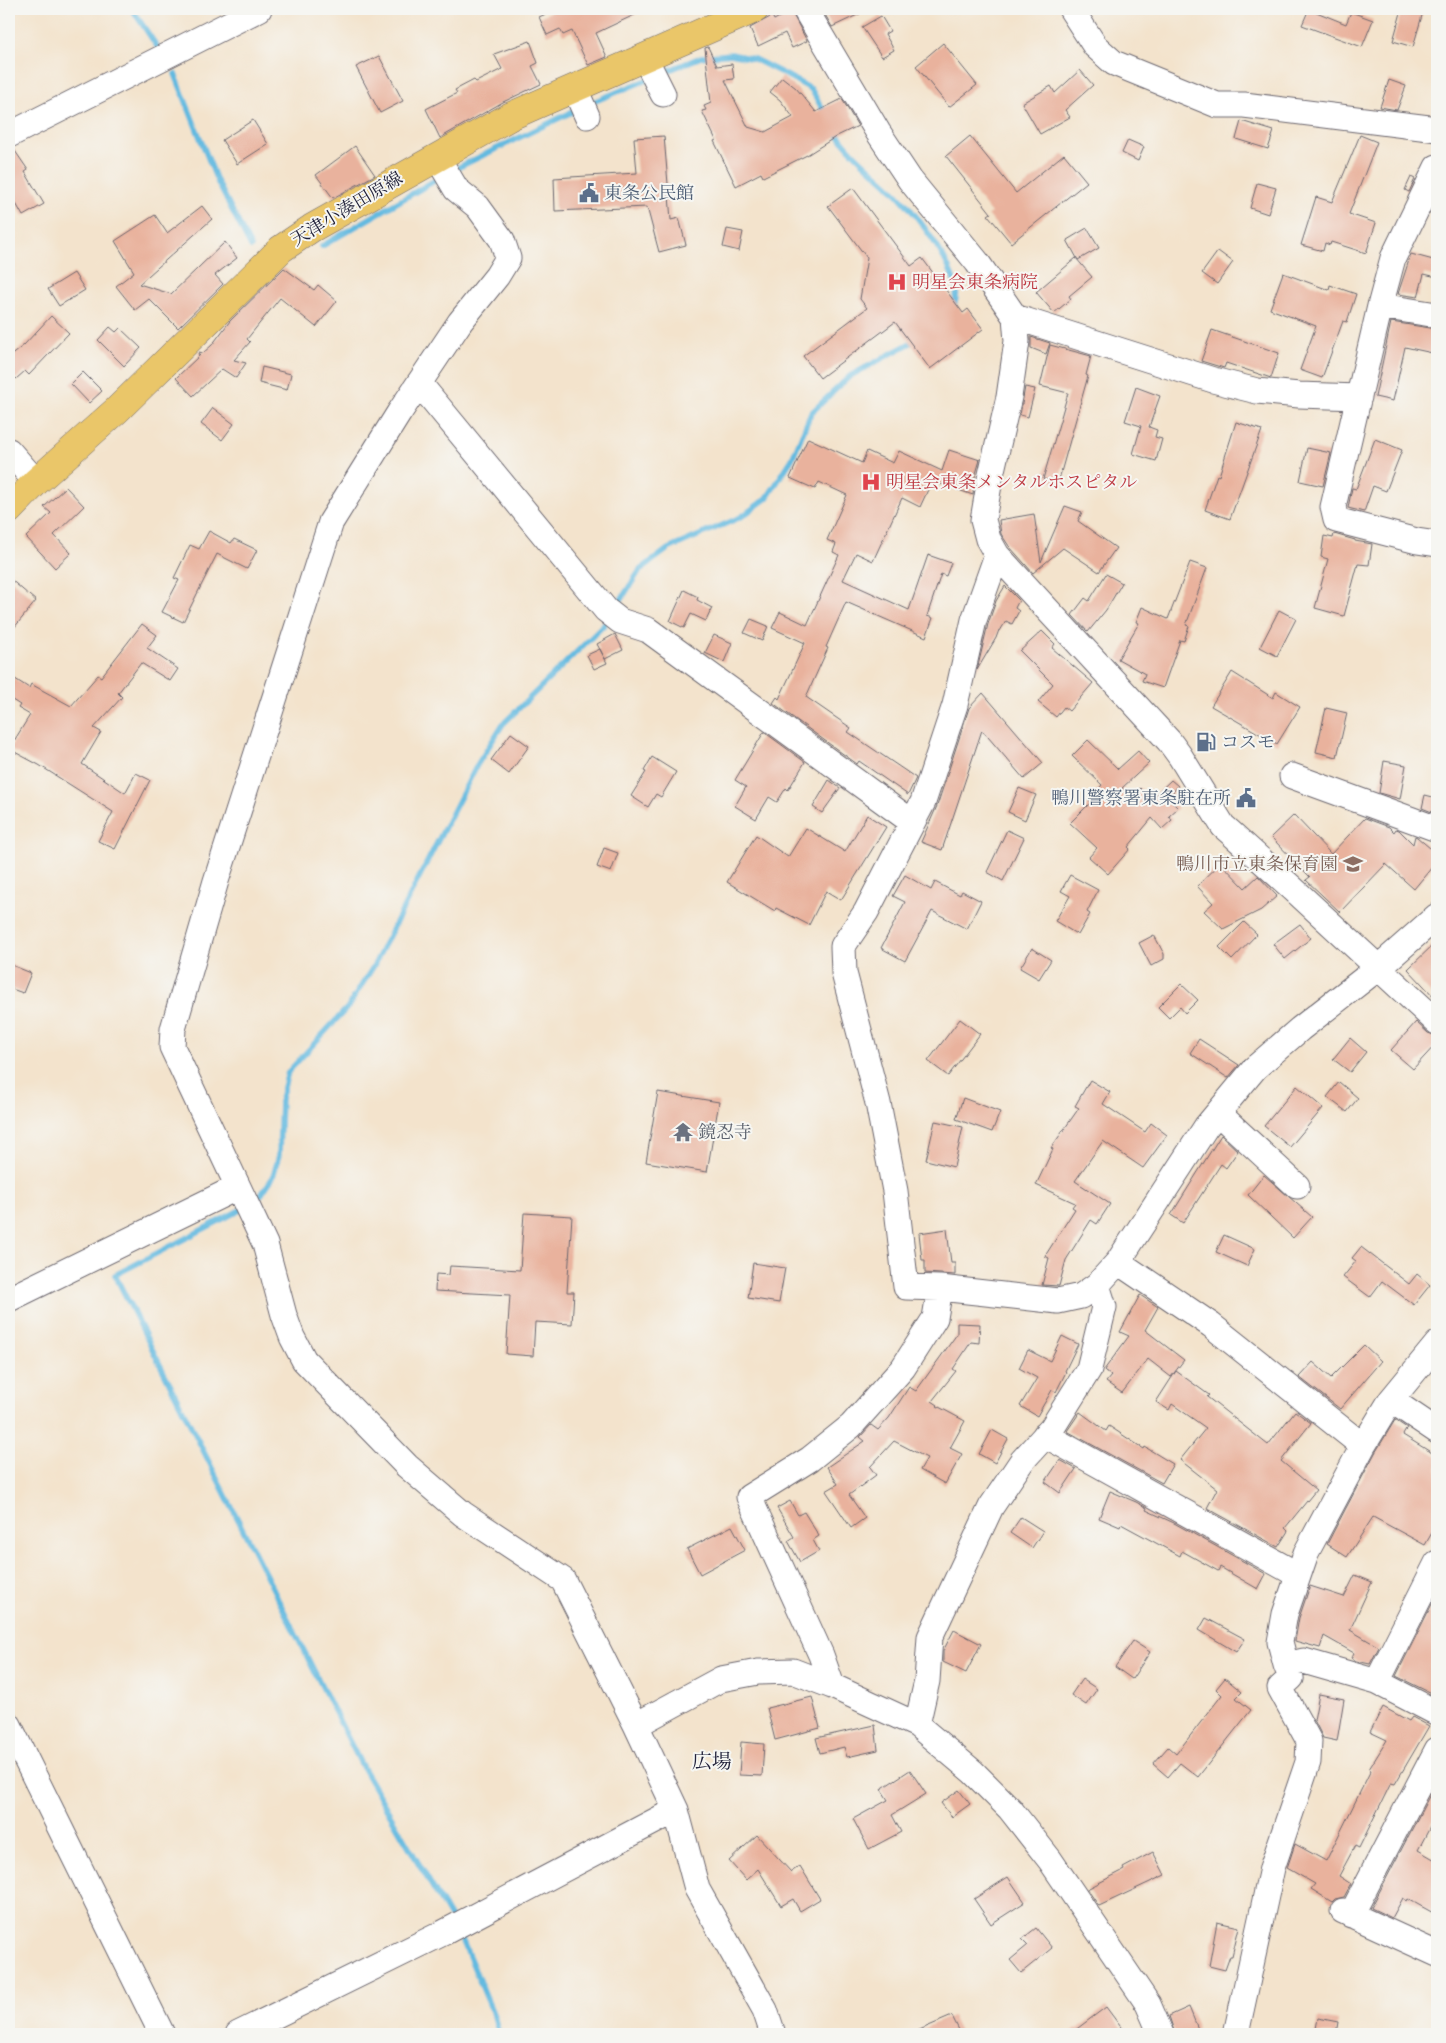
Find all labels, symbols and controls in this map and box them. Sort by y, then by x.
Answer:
street label: 天津小湊田原線 [288,168,406,250]
public building icon: 東条公民館 [578,182,600,204]
place label: 東条公民館 [604,183,694,204]
hospital icon: 明星会東条病院 [886,271,908,293]
place label: 明星会東条病院 [912,272,1038,293]
hospital icon: 明星会東条メンタルホスピタル [860,471,882,493]
place label: 明星会東条メンタルホスピタル [886,472,1137,493]
fuel station icon: コスモ [1195,731,1217,753]
place label: コスモ [1221,732,1275,753]
public building icon: 鴨川警察署東条駐在所 [1235,787,1257,809]
place label: 鴨川警察署東条駐在所 [1051,788,1231,809]
school or university icon: 鴨川市立東条保育園 [1342,853,1364,875]
place label: 鴨川市立東条保育園 [1176,854,1338,875]
temple icon: 鏡忍寺 [672,1121,694,1143]
place label: 鏡忍寺 [698,1122,752,1143]
district label: 広場 [692,1750,732,1773]

